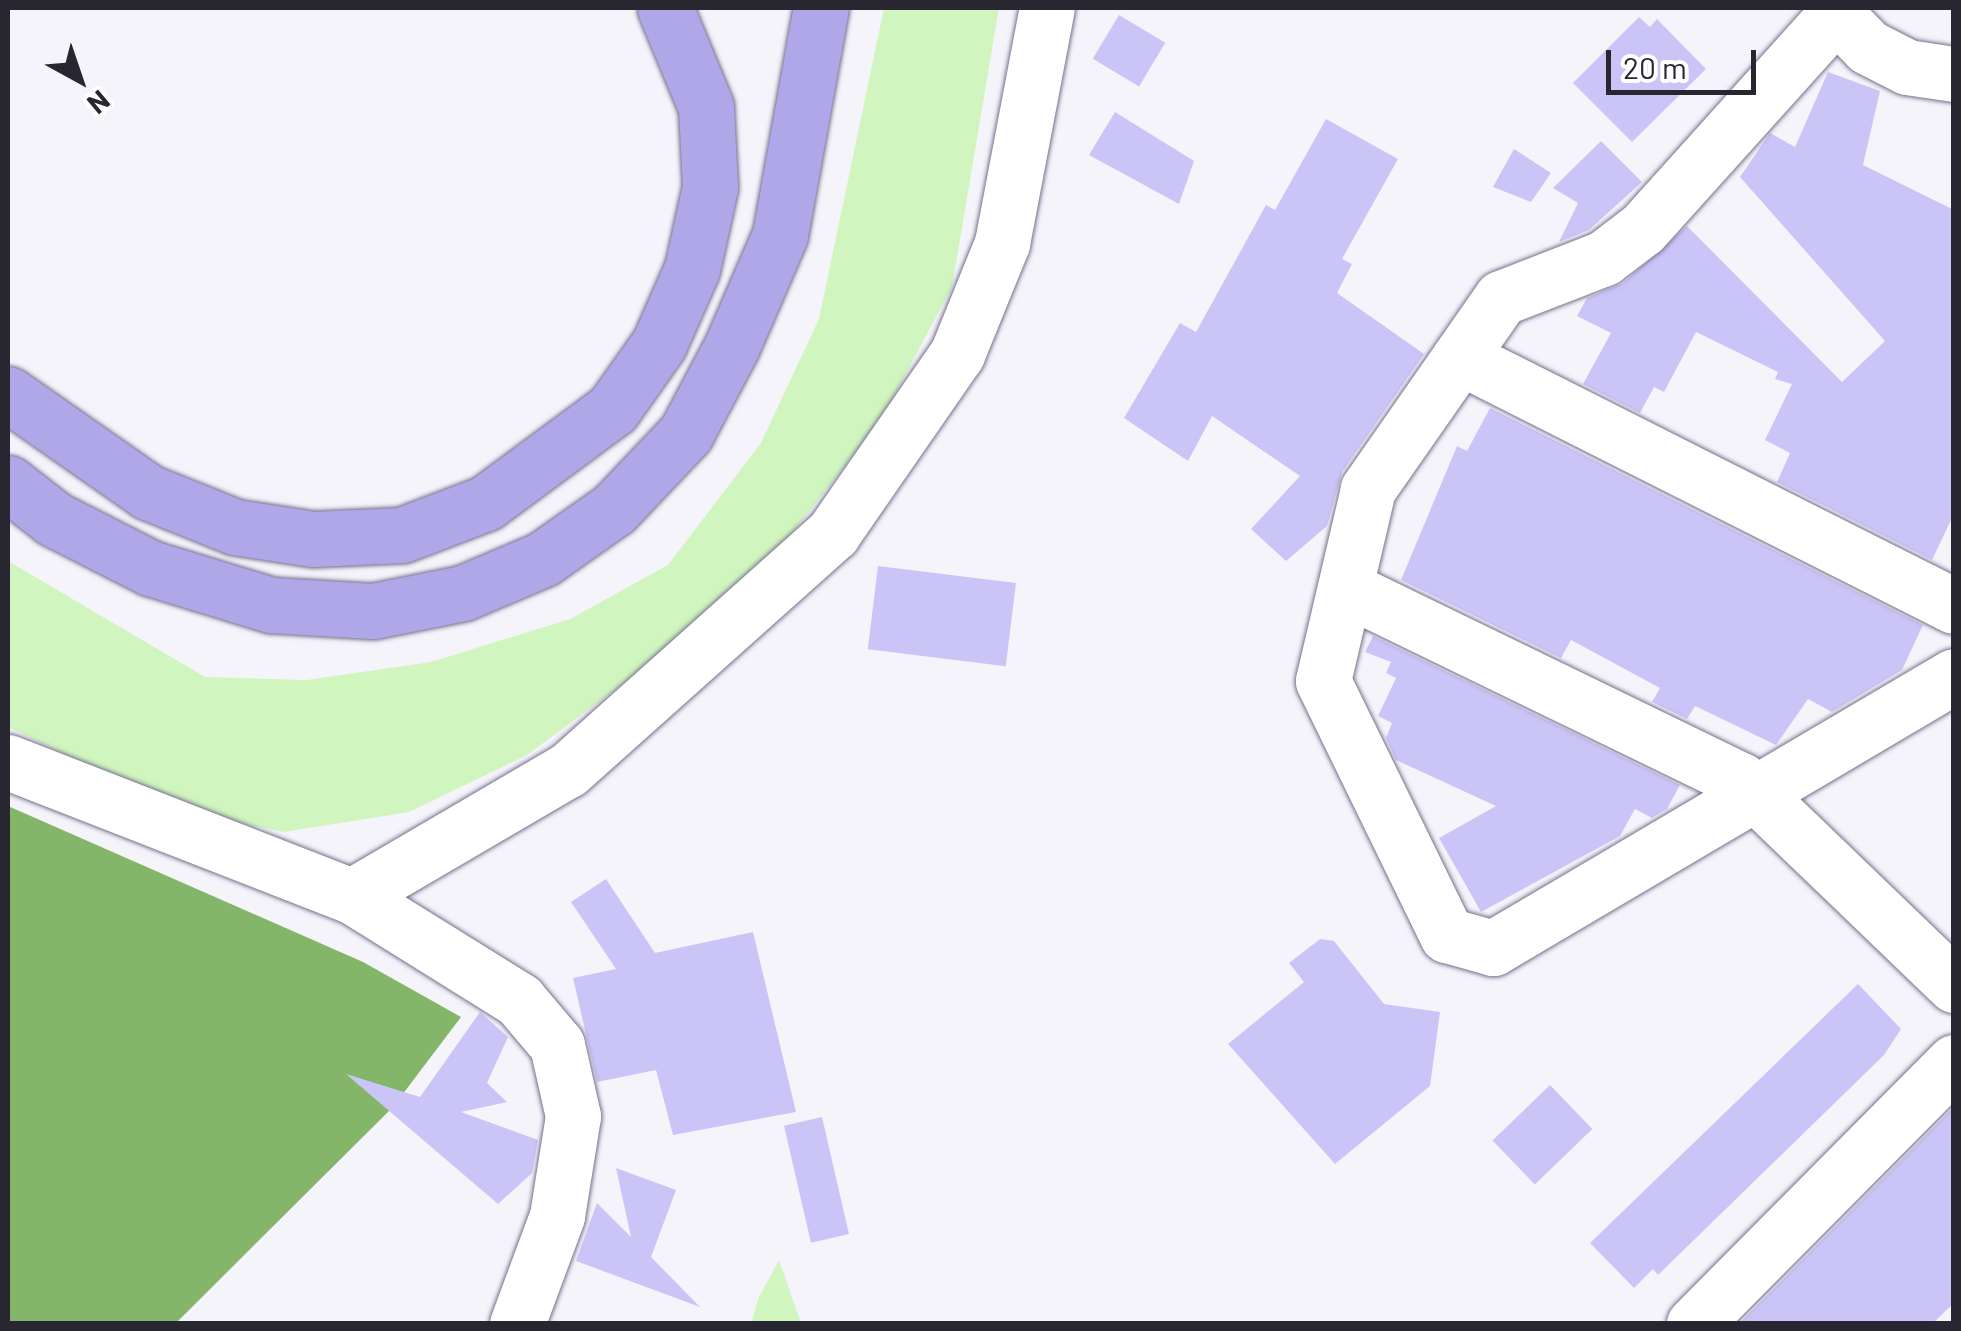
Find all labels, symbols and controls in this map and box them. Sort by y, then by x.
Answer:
north arrow [30,30,130,130]
scale bar [1611,30,1761,92]
text: 20 m [1623,49,1687,85]
text: N [81,84,117,122]

